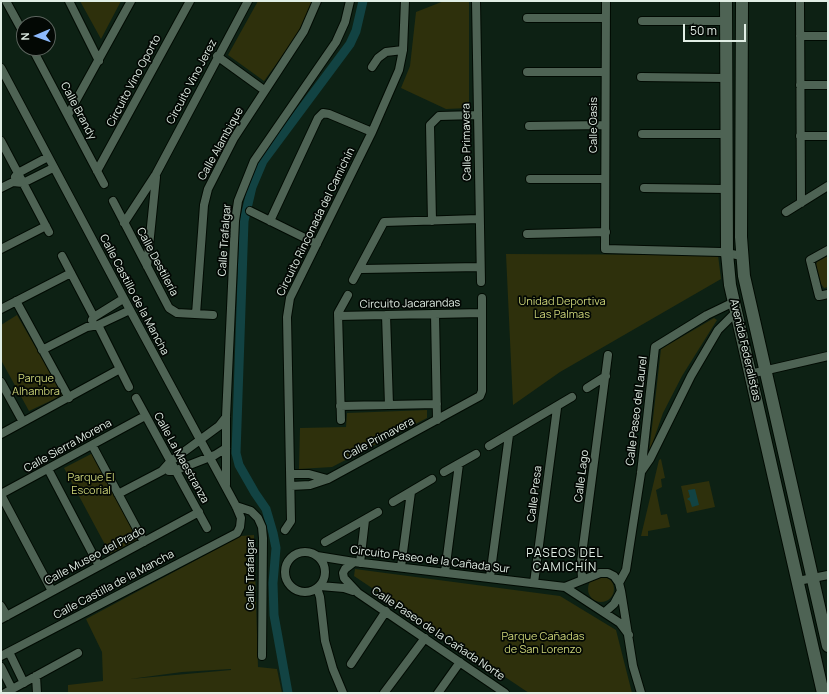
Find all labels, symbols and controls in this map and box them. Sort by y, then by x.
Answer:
north arrow [16,16,56,56]
scale bar [685,16,748,42]
text: 50 m [690,22,717,39]
text: N [17,32,32,41]
street label: Circuito Vino Oporto [104,33,164,129]
street label: Circuito Vino Jerez [164,37,220,127]
street label: Calle Brandy [57,80,99,142]
street label: Calle Oasis [587,97,601,153]
street label: Calle Primavera [460,103,474,181]
street label: Calle Alambique [196,105,246,183]
street label: Circuito Rinconada del Camichín [274,146,358,298]
street label: Calle Trafalgar [216,203,234,277]
street label: Calle Destilería [133,225,181,299]
street label: Calle Castillo de la Mancha [96,232,172,358]
park label: Unidad Deportiva Las Palmas [518,295,606,321]
street label: Circuito Jacarandas [360,297,460,311]
street label: Avenida Federalistas [727,298,763,402]
street label: Calle Paseo del Laurel [624,356,650,466]
park label: Parque Alhambra [12,372,60,398]
street label: Calle La Maestranza [151,410,211,506]
street label: Calle Primavera [342,415,416,463]
street label: Calle Sierra Morena [22,416,114,476]
street label: Calle Lago [572,449,592,503]
street label: Calle Presa [525,465,545,523]
park label: Parque El Escorial [68,471,114,497]
street label: Calle Museo del Prado [43,524,147,588]
street label: Calle Trafalgar [244,538,258,610]
street label: Circuito Paseo de la Cañada Sur [350,544,510,576]
district label: PASEOS DEL CAMICHÍN [526,547,604,575]
street label: Calle Castilla de la Mancha [52,548,176,622]
street label: Calle Paseo de la Cañada Norte [369,585,507,683]
park label: Parque Cañadas de San Lorenzo [501,630,585,656]

